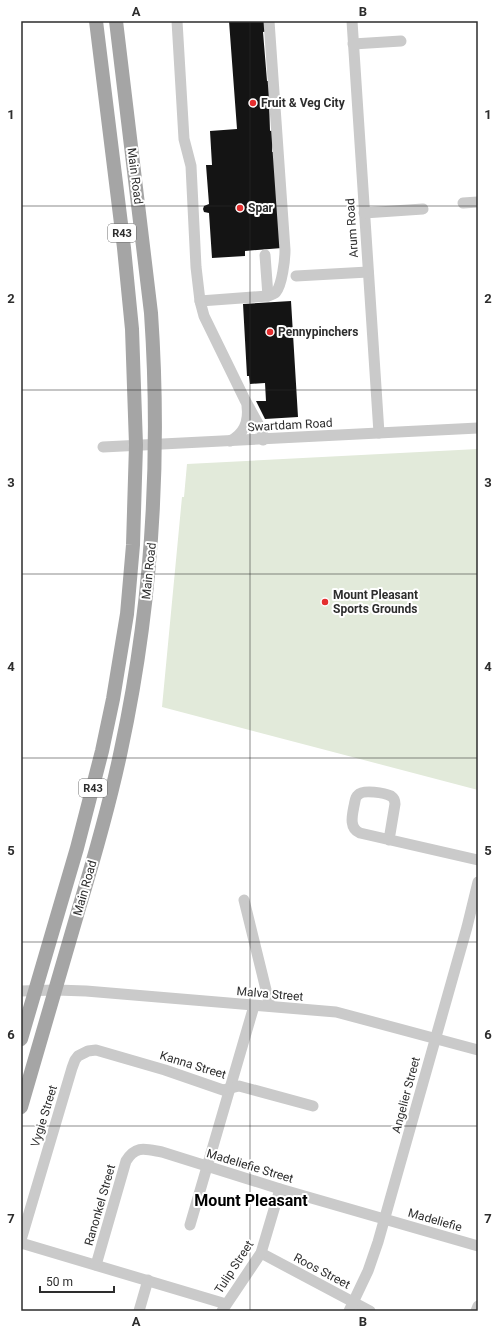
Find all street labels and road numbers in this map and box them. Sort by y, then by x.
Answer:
street label: Main Road [125,147,145,205]
street label: Arum Road [343,198,361,258]
road number: R43 [108,224,136,242]
street label: Swartdam Road [247,416,333,434]
street label: Main Road [139,542,159,600]
road number: R43 [79,779,107,797]
street label: Main Road [70,859,100,917]
street label: Malva Street [236,984,304,1004]
street label: Kanna Street [158,1048,228,1082]
street label: Angelier Street [389,1055,423,1135]
street label: Vygie Street [28,1083,60,1149]
street label: Madeliefie Street [205,1146,295,1186]
street label: Ranonkel Street [82,1163,118,1247]
street label: Madeliefie [406,1206,464,1234]
street label: Tulip Street [212,1238,256,1296]
street label: Roos Street [291,1250,353,1292]

